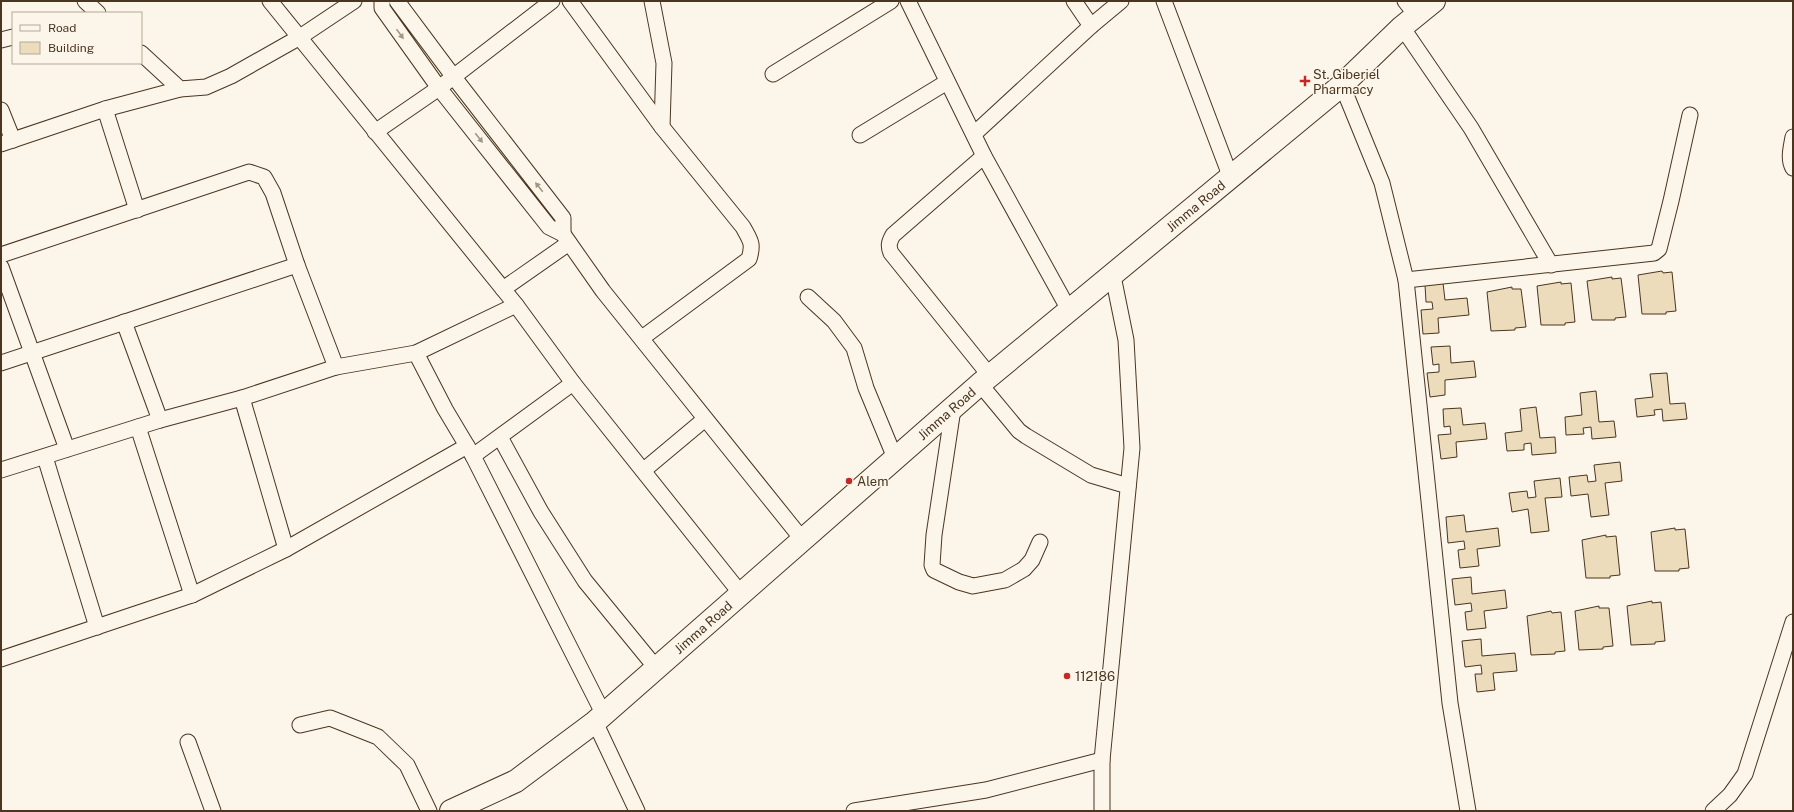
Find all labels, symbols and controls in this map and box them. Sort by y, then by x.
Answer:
legend [12,12,142,64]
text: Road [48,21,76,35]
one-way arrow [396,29,404,39]
text: Building [48,41,94,55]
place label: St. Giberiel Pharmacy [1313,67,1380,97]
marker: St. Giberiel Pharmacy [1300,76,1310,86]
one-way arrow [474,132,483,143]
street label: Jimma Road [1163,178,1228,235]
one-way arrow [535,182,543,193]
street label: Jimma Road [915,384,979,443]
place label: Alem [857,474,888,489]
marker: Alem [844,476,854,486]
street label: Jimma Road [671,598,735,657]
place label: 112186 [1075,669,1115,684]
marker: 112186 [1062,671,1072,681]

